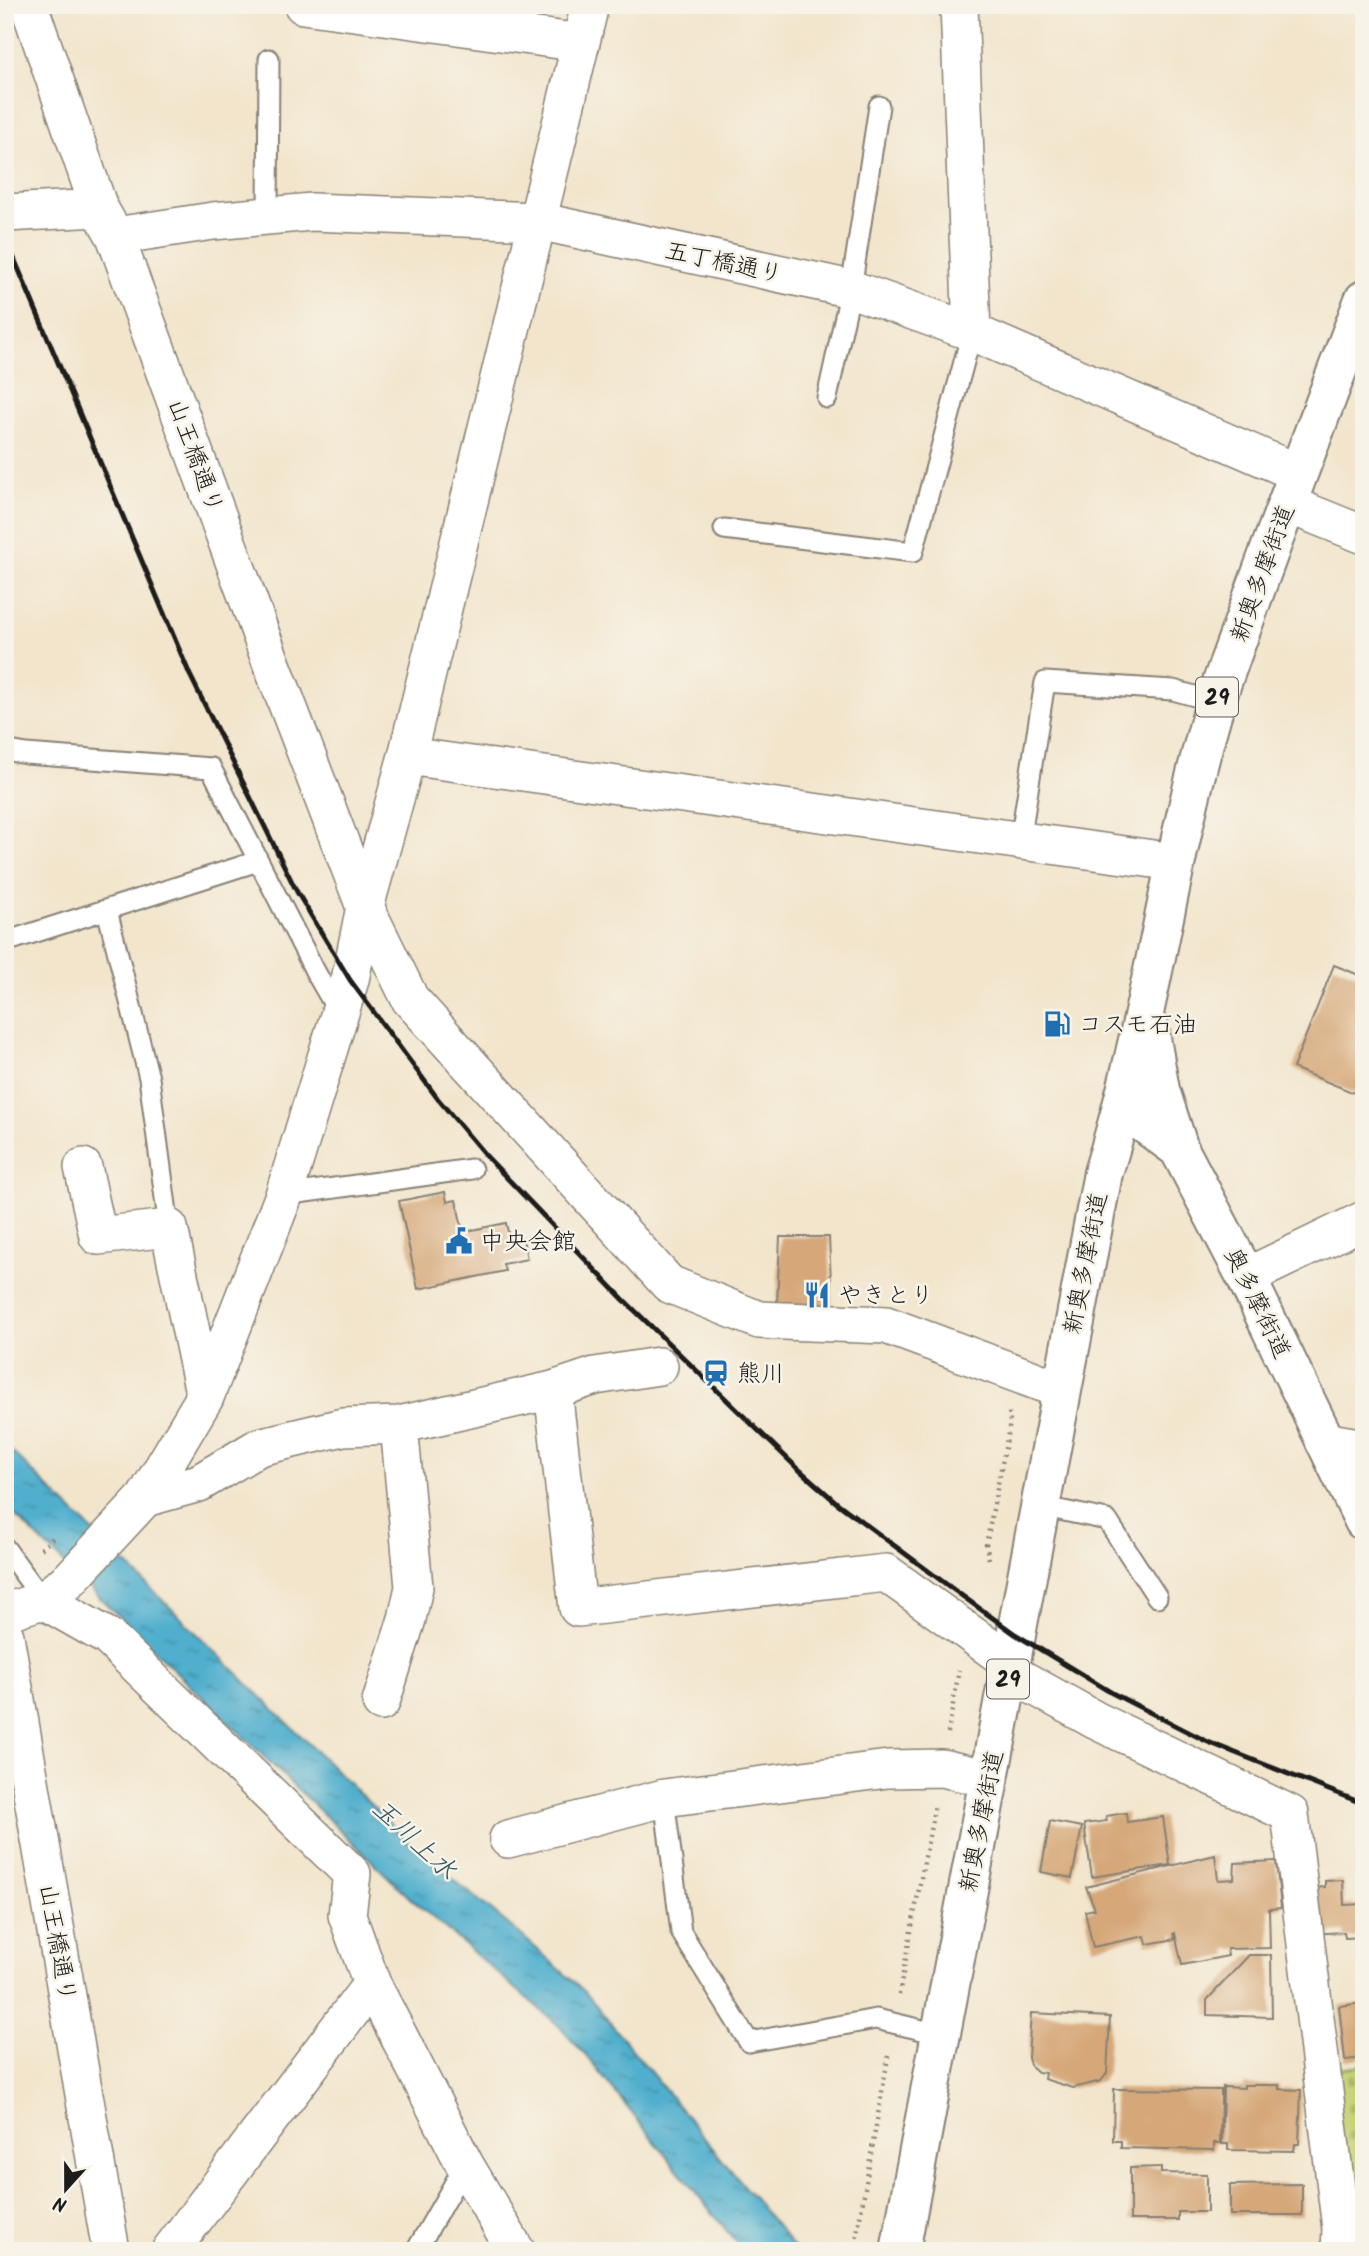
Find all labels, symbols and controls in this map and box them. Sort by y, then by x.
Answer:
street label: 五丁橋通り [661,232,786,295]
street label: 山王橋通り [156,393,233,520]
street label: 新奥多摩街道 [1220,499,1306,648]
road number: 29 [1196,678,1238,716]
place label: コスモ石油 [1078,1006,1197,1045]
fuel station icon: コスモ石油 [1042,1009,1072,1039]
street label: 新奥多摩街道 [1054,1189,1119,1338]
place label: 中央会館 [480,1223,576,1262]
public building icon: 中央会館 [444,1226,474,1256]
street label: 奥多摩街道 [1213,1241,1300,1366]
place label: やきとり [838,1277,934,1316]
restaurant icon: やきとり [802,1280,832,1310]
place label: 熊川 [737,1355,785,1394]
station icon: 熊川 [701,1358,731,1388]
road number: 29 [987,1660,1029,1698]
street label: 新奥多摩街道 [950,1747,1015,1896]
water label: 玉川上水 [361,1790,466,1891]
street label: 山王橋通り [27,1881,86,2006]
north arrow [32,2154,102,2224]
text: N [50,2187,72,2219]

